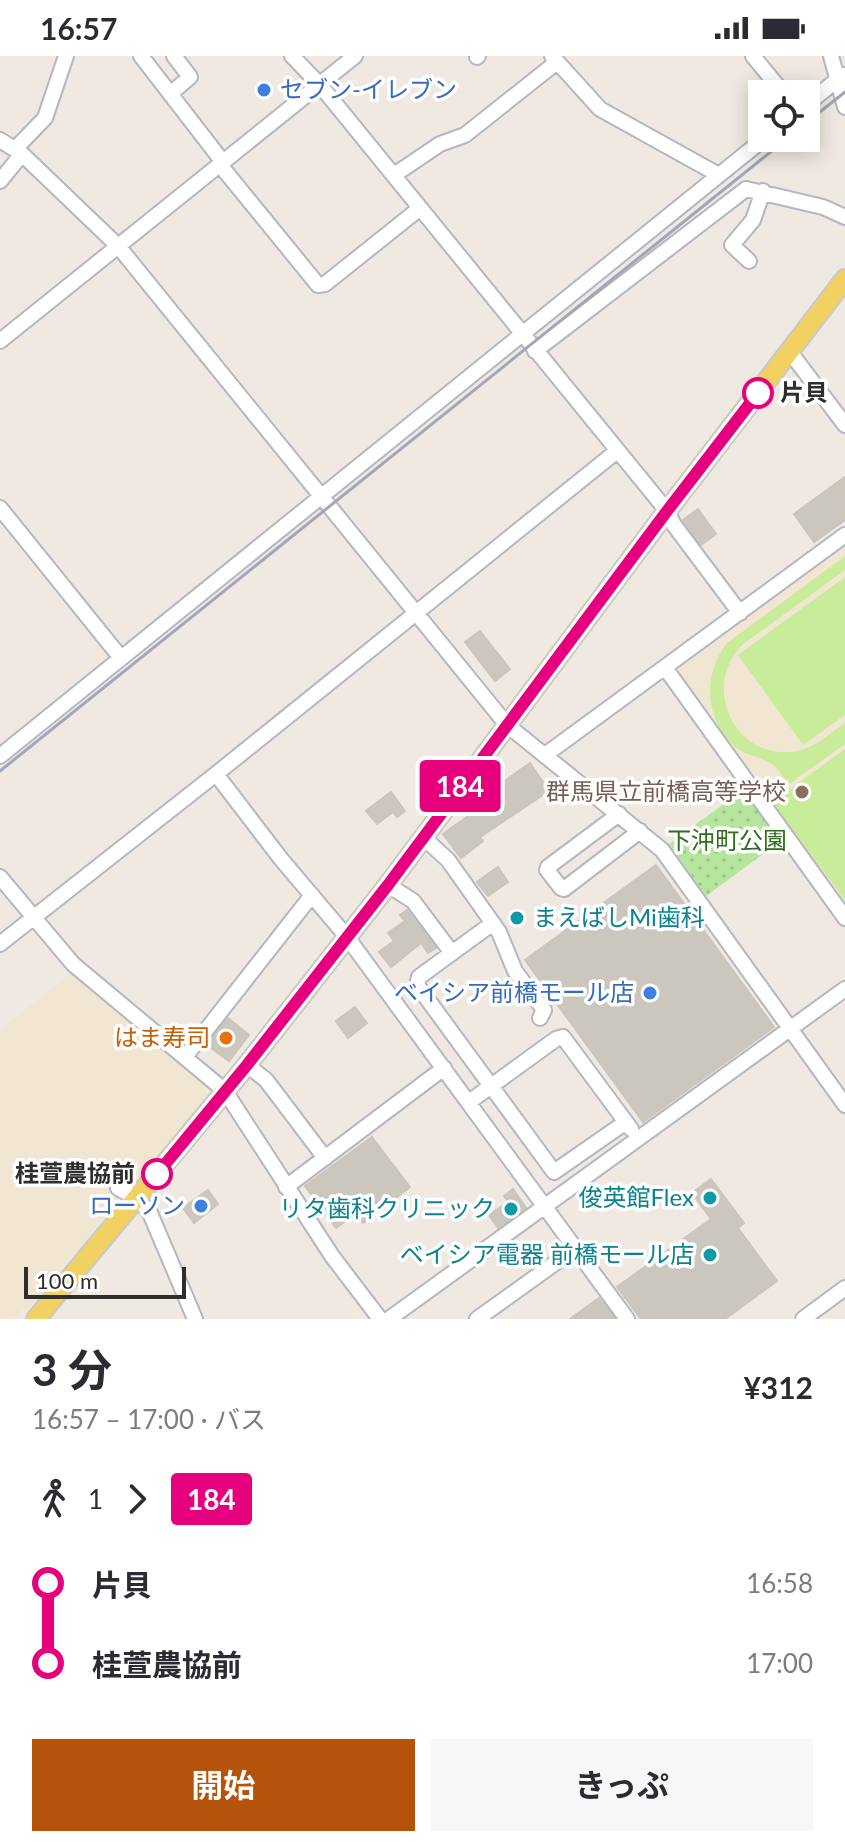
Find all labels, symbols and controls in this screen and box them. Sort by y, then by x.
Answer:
text: 16:57 [40,10,117,46]
place label: セブン-イレブン [280,74,457,103]
map controls [748,80,820,152]
button: locate [748,80,820,152]
marker: セブン-イレブン [255,81,273,99]
place label: 片貝 [780,377,828,406]
marker: 片貝 [743,378,773,408]
line badge: 184 [414,760,506,812]
text: 184 [436,769,484,803]
place label: 群馬県立前橋高等学校 [546,776,786,805]
marker: 群馬県立前橋高等学校 [793,783,811,801]
park label: 下沖町公園 [667,825,787,854]
place label: まえばしMi歯科 [533,902,705,931]
marker: まえばしMi歯科 [508,909,526,927]
place label: ベイシア前橋モール店 [394,977,634,1006]
marker: ベイシア前橋モール店 [641,984,659,1002]
place label: はま寿司 [114,1022,210,1051]
marker: はま寿司 [217,1029,235,1047]
place label: 桂萱農協前 [15,1158,135,1187]
marker: 桂萱農協前 [142,1159,172,1189]
place label: 俊英館Flex [579,1182,694,1211]
marker: 俊英館Flex [701,1189,719,1207]
place label: ローソン [89,1190,185,1219]
place label: リタ歯科クリニック [279,1193,495,1222]
marker: ローソン [192,1197,210,1215]
marker: リタ歯科クリニック [502,1200,520,1218]
place label: ベイシア電器 前橋モール店 [400,1239,694,1268]
marker: ベイシア電器 前橋モール店 [701,1246,719,1264]
scale bar [24,1263,186,1299]
text: 100 m [36,1267,98,1294]
text: 3 分 [32,1343,112,1395]
text: ¥312 [743,1369,813,1405]
text: 16:57 – 17:00 · バス [32,1403,266,1435]
icon: walk [32,1477,76,1521]
icon: forward [115,1477,159,1521]
text: 184 [187,1482,236,1516]
text: 1 [88,1483,103,1515]
text: 片貝 [92,1566,152,1602]
text: 16:58 [746,1567,813,1599]
text: 桂萱農協前 [92,1646,242,1682]
text: 17:00 [746,1647,813,1679]
button: 開始 [32,1739,415,1831]
button: きっぷ [431,1739,813,1831]

